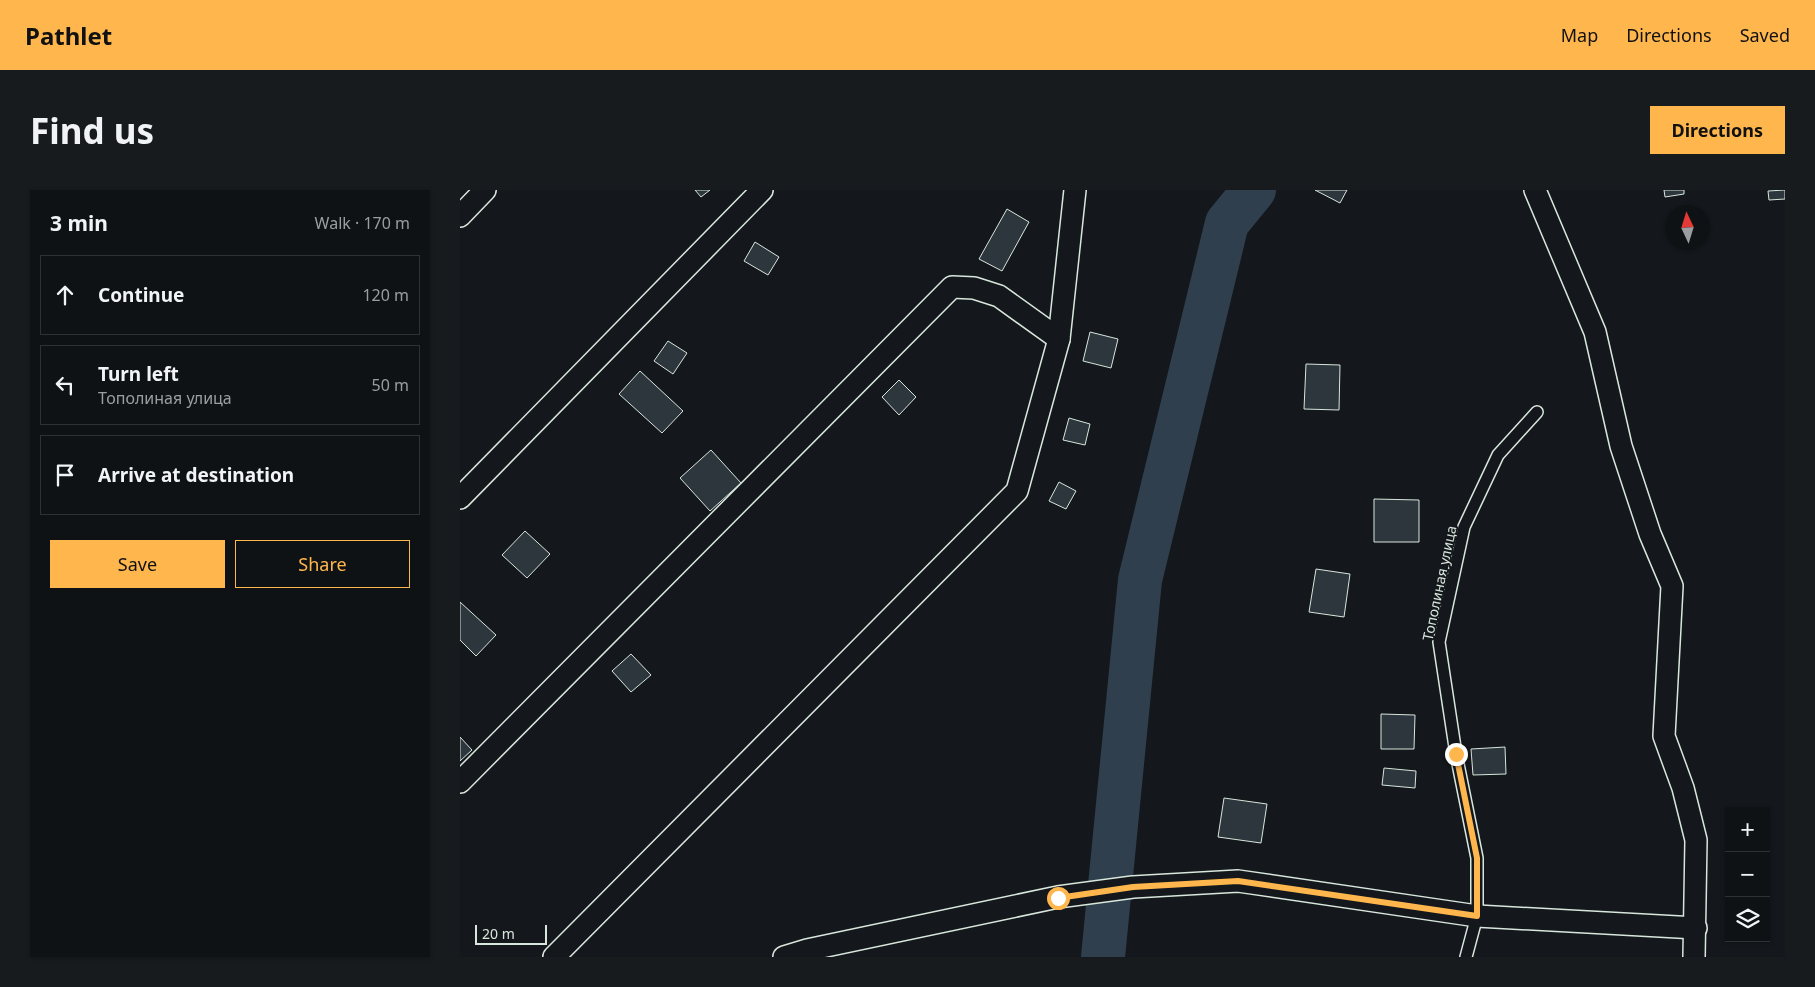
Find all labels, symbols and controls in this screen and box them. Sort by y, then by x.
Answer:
text: Pathlet [25,19,112,52]
text: Map [1561,23,1598,47]
text: Directions [1626,23,1712,47]
text: Saved [1740,23,1790,47]
button: Directions [1650,106,1785,154]
text: Find us [30,107,154,154]
north arrow [1665,205,1710,250]
text: 3 min [50,209,108,237]
text: Walk · 170 m [315,212,410,234]
icon: ahead [51,281,79,309]
text: Continue [98,282,184,308]
text: 120 m [362,284,409,306]
text: Turn left [98,361,179,387]
icon: left [51,371,79,399]
text: 50 m [372,374,409,396]
text: Тополиная улица [98,387,232,409]
icon: arrive [51,461,79,489]
text: Arrive at destination [98,462,294,488]
street label: Тополиная улица [1418,524,1460,642]
button: Save [50,540,225,588]
button: Share [235,540,410,588]
route end [1445,743,1468,766]
map controls [1725,807,1770,942]
button: + [1725,807,1770,852]
button: − [1725,852,1770,897]
route start [1047,887,1070,910]
button: layers [1725,897,1770,942]
scale bar [475,922,548,945]
text: 20 m [482,924,515,943]

